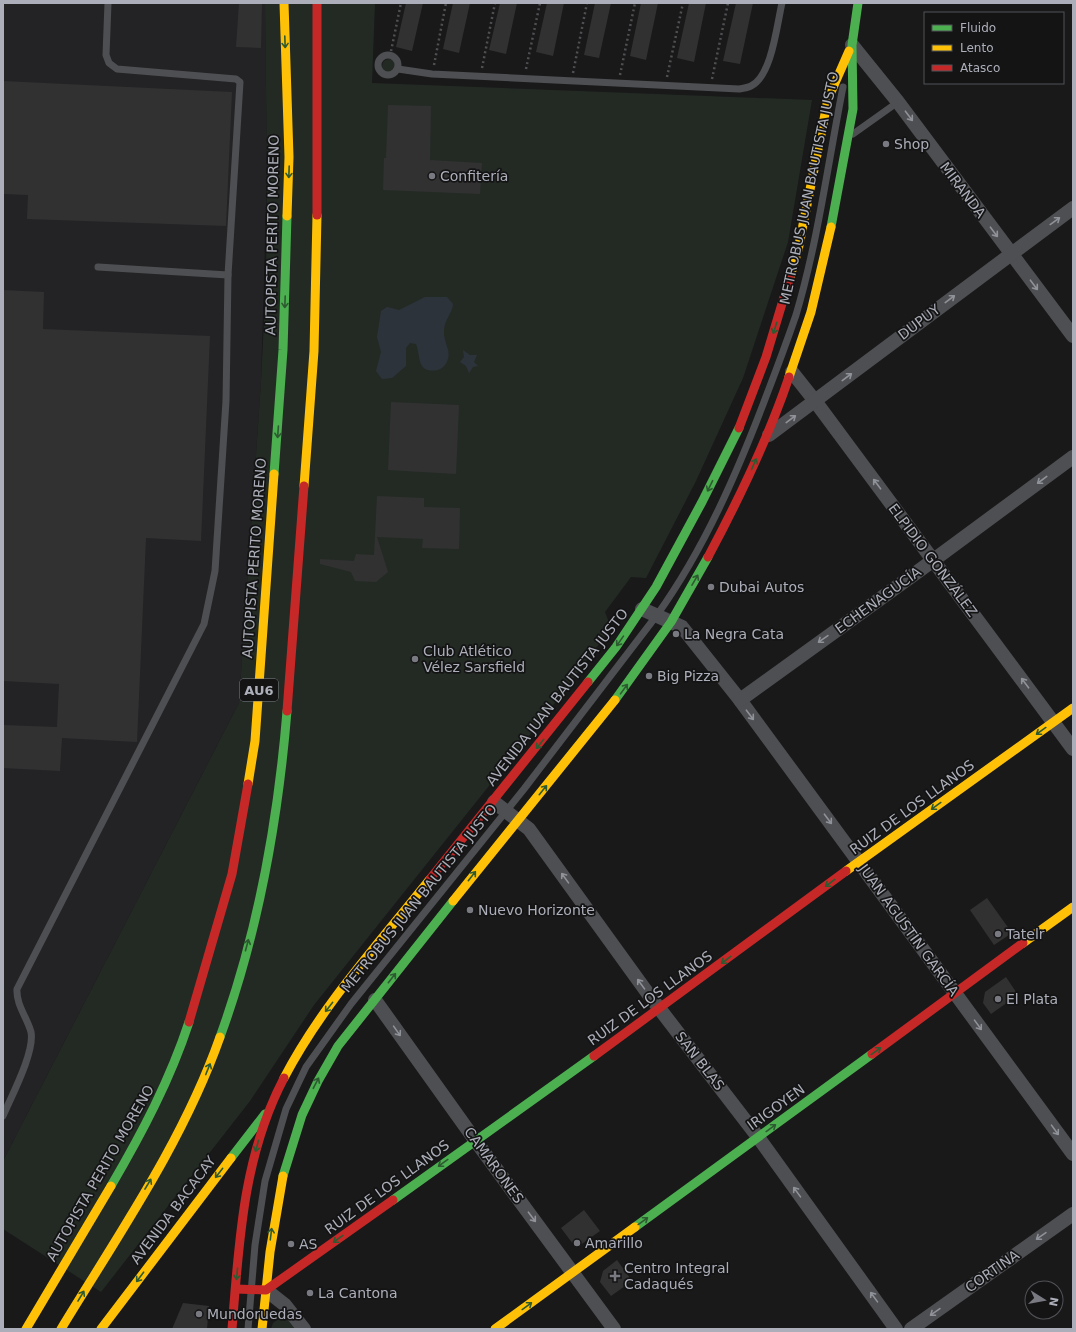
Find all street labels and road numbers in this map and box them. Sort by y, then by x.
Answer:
street label: METROBUS JUAN BAUTISTA JUSTO [776,70,842,306]
street label: AUTOPISTA PERITO MORENO [262,135,282,335]
street label: MIRANDA [937,159,989,221]
street label: DUPUY [895,301,943,343]
street label: AUTOPISTA PERITO MORENO [239,457,269,659]
street label: ELPIDIO GONZÁLEZ [885,500,981,620]
street label: ECHENAGUCÍA [832,563,924,637]
street label: AVENIDA JUAN BAUTISTA JUSTO [483,605,631,789]
road number: AU6 [240,679,278,701]
street label: RUIZ DE LOS LLANOS [847,756,977,857]
street label: METROBUS JUAN BAUTISTA JUSTO [338,801,500,995]
street label: JUAN AGUSTÍN GARCÍA [855,860,962,999]
street label: RUIZ DE LOS LLANOS [585,947,715,1048]
street label: SAN BLAS [672,1029,728,1094]
street label: IRIGOYEN [744,1081,808,1133]
street label: AUTOPISTA PERITO MORENO [43,1082,157,1264]
street label: CAMARONES [461,1124,527,1206]
street label: RUIZ DE LOS LLANOS [322,1136,452,1237]
street label: AVENIDA BACACAY [127,1152,219,1267]
street label: CORTINA [962,1246,1022,1295]

